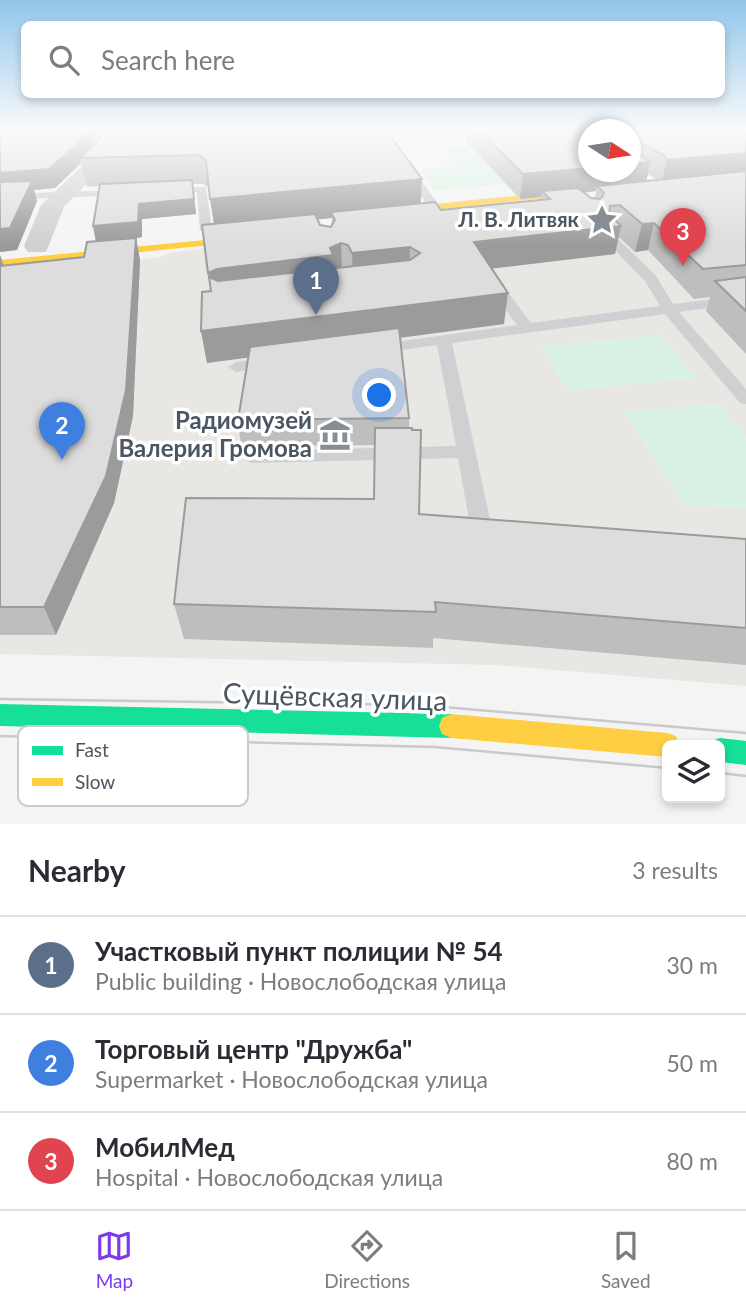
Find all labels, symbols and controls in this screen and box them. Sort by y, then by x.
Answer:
search box [21,21,725,98]
icon: search [45,41,83,79]
text: Search here [101,44,235,76]
north arrow [578,119,641,182]
place icon: Л. В. Литвяк [585,203,619,237]
place label: Л. В. Литвяк [457,206,580,231]
pin: 3 [660,208,706,266]
pin: 1 [293,257,339,315]
your location [362,378,396,412]
pin: 2 [39,402,85,460]
place label: Радиомузей Валерия Громова [118,405,312,462]
museum icon: Радиомузей Валерия Громова [318,418,352,452]
street label: Сущёвская улица [222,675,448,717]
legend [18,726,248,806]
text: Fast [75,738,109,761]
map controls [662,740,725,803]
button: layers [662,740,725,803]
text: Slow [75,770,115,793]
text: Nearby [28,852,126,888]
text: 3 results [632,856,718,884]
text: Участковый пункт полиции № 54 [95,935,503,967]
text: 1 [44,951,58,979]
text: 30 m [667,951,718,979]
text: Public building · Новослободская улица [95,967,506,995]
text: Торговый центр "Дружба" [95,1033,412,1065]
text: 2 [44,1049,58,1077]
text: 50 m [667,1049,718,1077]
text: Supermarket · Новослободская улица [95,1065,488,1093]
text: МобилМед [95,1131,235,1163]
text: 3 [44,1147,58,1175]
text: 80 m [667,1147,718,1175]
text: Hospital · Новослободская улица [95,1163,443,1191]
tab: Map [95,1227,133,1292]
tab: Directions [324,1227,410,1292]
tab: Saved [601,1227,651,1292]

